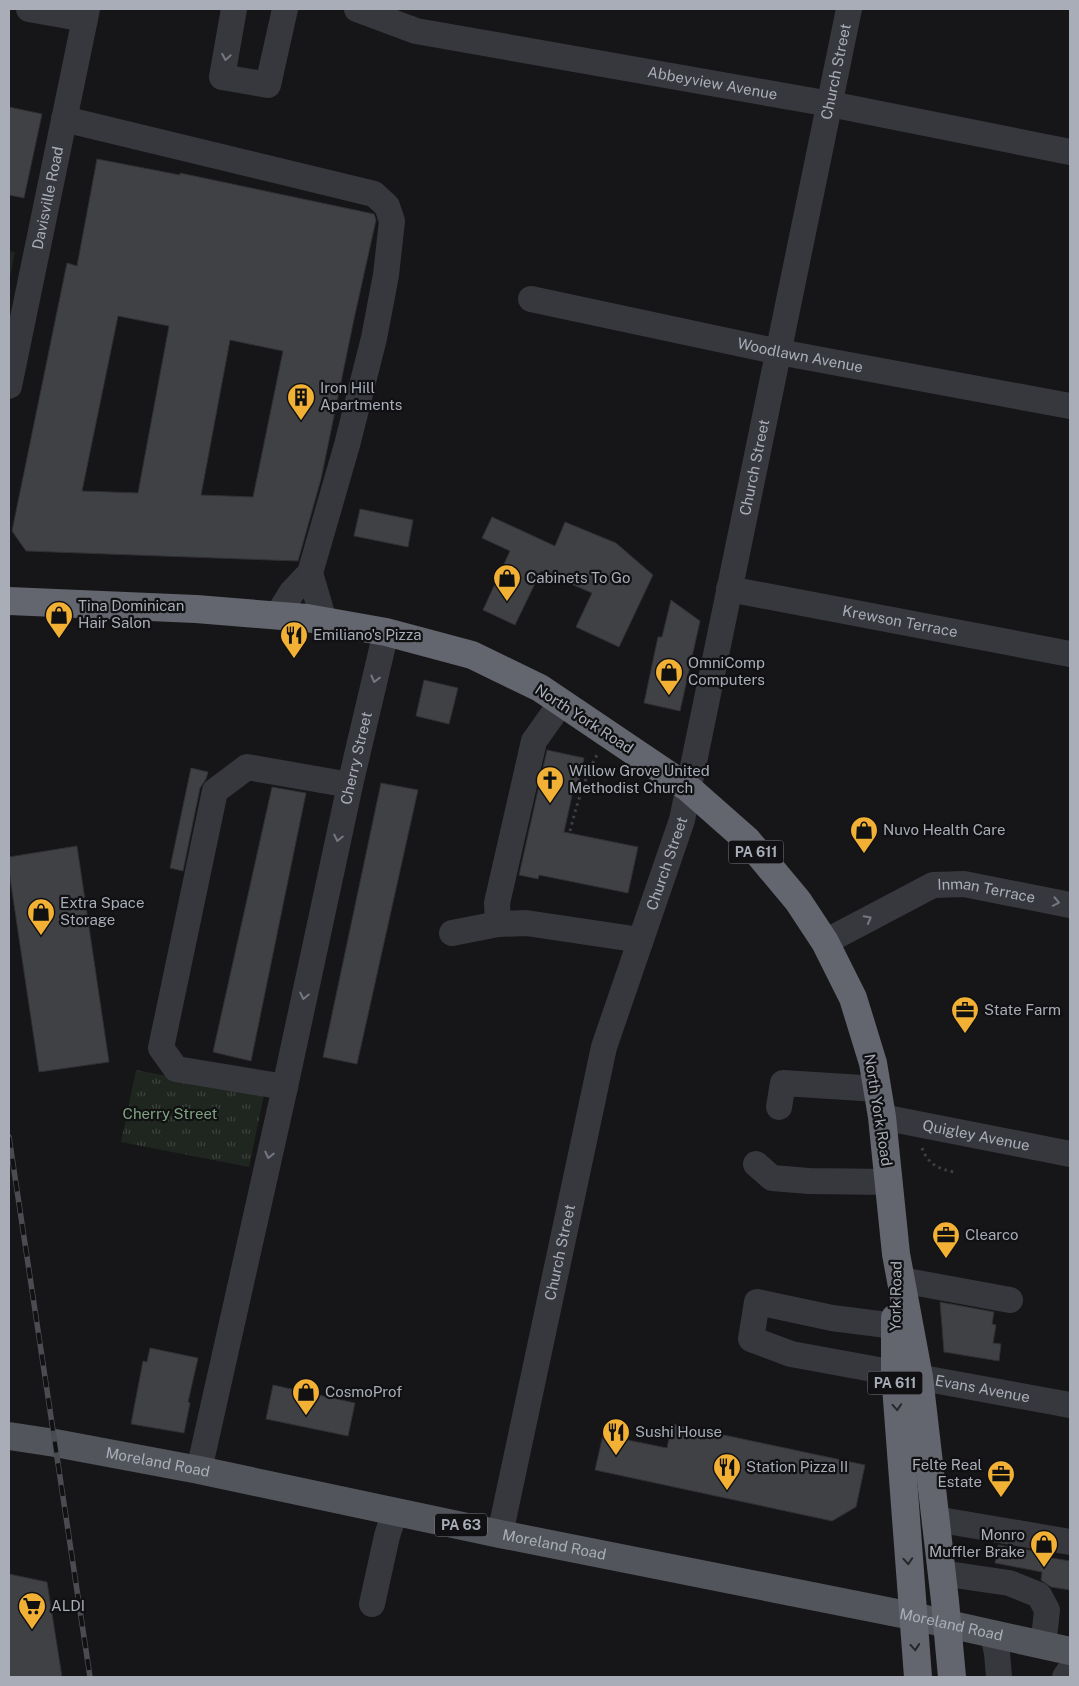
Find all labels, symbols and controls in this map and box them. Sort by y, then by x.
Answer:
street label: Church Street [817,22,854,121]
one-way arrow [221,52,231,61]
street label: Abbeyview Avenue [646,63,779,103]
street label: Davisville Road [28,145,66,251]
street label: Woodlawn Avenue [736,334,864,375]
place label: Iron Hill Apartments [320,379,402,413]
building icon: Iron Hill Apartments [286,382,316,421]
street label: Church Street [736,418,772,517]
shop icon: Cabinets To Go [492,563,522,602]
place label: Cabinets To Go [526,569,630,586]
place label: Tina Dominican Hair Salon [78,597,184,631]
shop icon: Tina Dominican Hair Salon [44,600,74,639]
street label: Krewson Terrace [841,602,959,640]
restaurant icon: Emiliano's Pizza [279,620,309,659]
place label: Emiliano's Pizza [313,626,421,643]
place label: OmniComp Computers [688,654,765,688]
shop icon: OmniComp Computers [654,657,684,696]
one-way arrow [370,675,381,684]
street label: North York Road [532,681,637,757]
street label: Cherry Street [337,710,375,806]
place label: Willow Grove United Methodist Church [569,762,710,796]
church icon: Willow Grove United Methodist Church [535,765,565,804]
street label: Church Street [643,814,691,912]
shop icon: Nuvo Health Care [849,815,879,854]
place label: Nuvo Health Care [883,821,1005,838]
one-way arrow [333,833,344,842]
road number: PA 611 [728,840,784,864]
street label: Inman Terrace [937,875,1037,906]
place label: Extra Space Storage [60,894,144,928]
shop icon: Extra Space Storage [26,897,56,936]
one-way arrow [1051,897,1060,907]
one-way arrow [863,915,872,925]
one-way arrow [299,992,310,1001]
office icon: State Farm [950,995,980,1034]
place label: State Farm [984,1001,1061,1018]
street label: North York Road [861,1053,896,1167]
park label: Cherry Street [123,1105,218,1122]
street label: Quigley Avenue [921,1116,1031,1154]
one-way arrow [264,1151,275,1160]
street label: Church Street [541,1203,578,1302]
office icon: Clearco [931,1220,961,1259]
place label: Clearco [965,1226,1019,1243]
street label: York Road [886,1261,905,1331]
street label: Evans Avenue [934,1371,1031,1406]
road number: PA 611 [868,1372,922,1395]
shop icon: CosmoProf [291,1377,321,1416]
place label: CosmoProf [325,1383,402,1400]
one-way arrow [892,1403,903,1411]
restaurant icon: Sushi House [601,1417,631,1456]
place label: Sushi House [635,1423,722,1440]
street label: Moreland Road [104,1444,211,1480]
restaurant icon: Station Pizza II [712,1452,742,1491]
place label: Felte Real Estate [912,1456,982,1490]
place label: Station Pizza II [746,1458,848,1475]
office icon: Felte Real Estate [986,1459,1016,1498]
road number: PA 63 [435,1514,487,1536]
street label: Moreland Road [501,1526,608,1563]
place label: Monro Muffler Brake [929,1526,1025,1560]
shop icon: Monro Muffler Brake [1029,1529,1059,1568]
one-way arrow [903,1557,914,1565]
supermarket icon: ALDI [17,1591,47,1630]
place label: ALDI [51,1597,85,1614]
street label: Moreland Road [898,1605,1005,1644]
one-way arrow [909,1643,920,1651]

